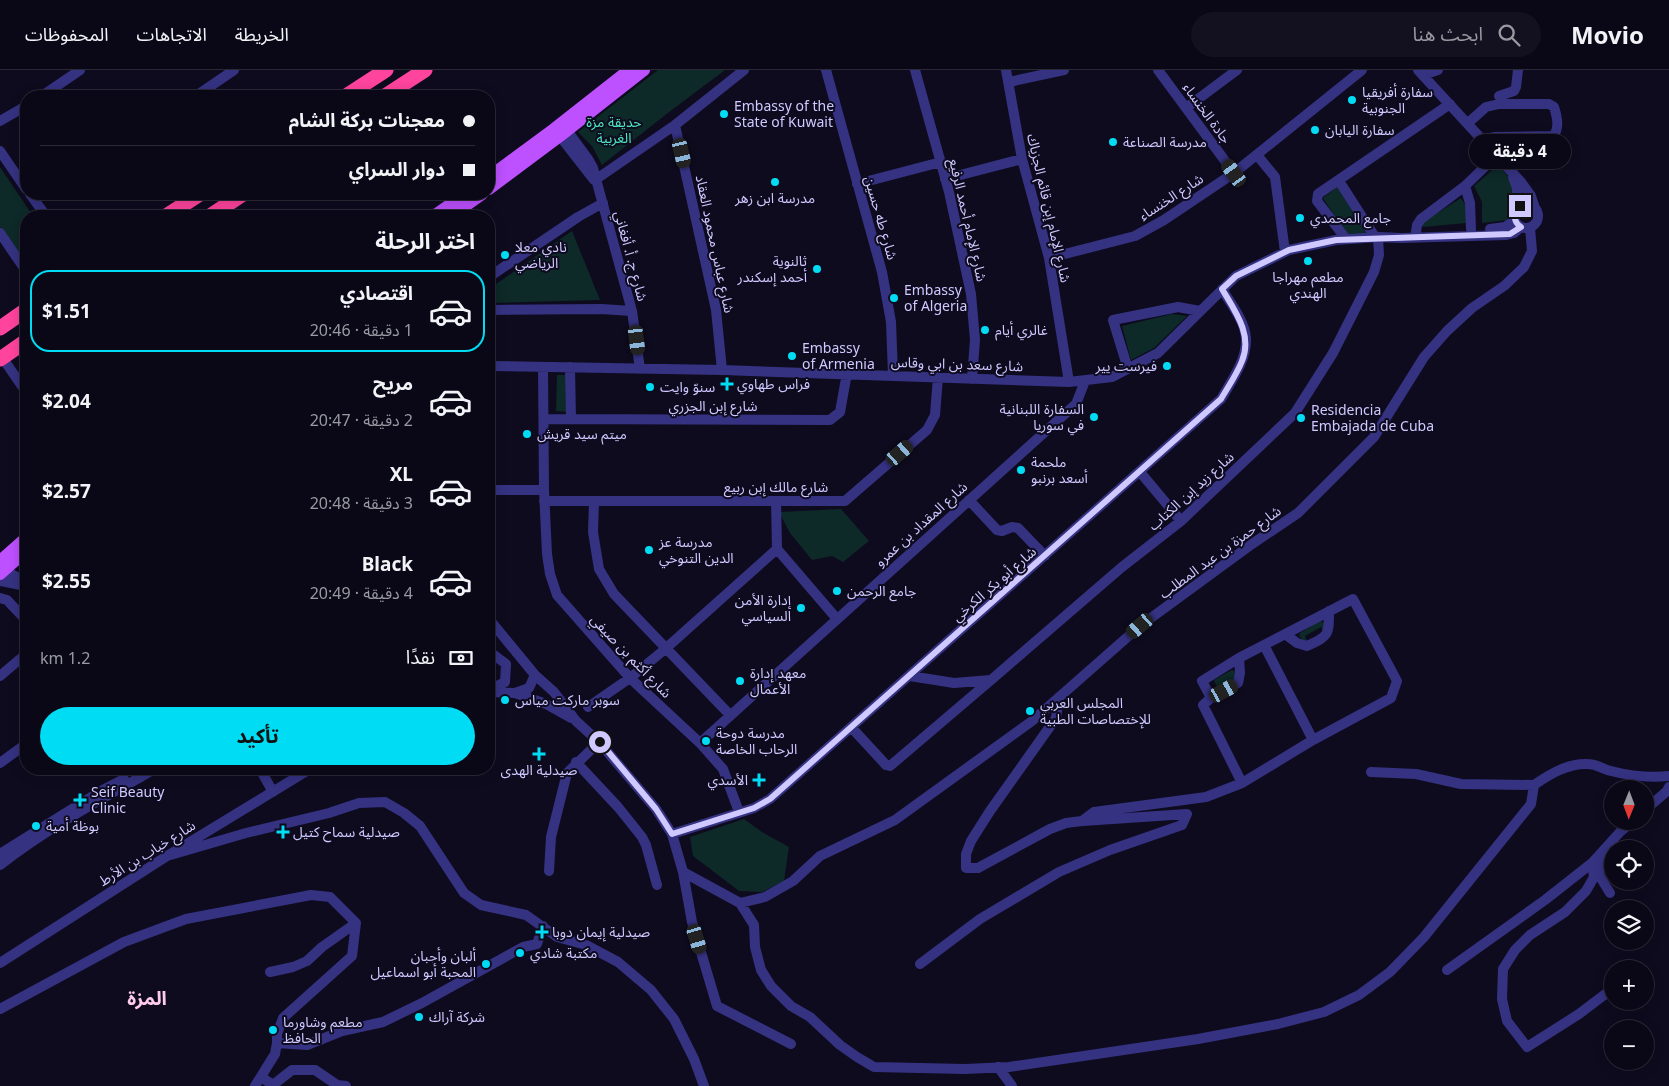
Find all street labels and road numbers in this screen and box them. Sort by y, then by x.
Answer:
street label: جادة الخنساء [1179,79,1236,147]
street label: شارع الإمام إبن قائم الجزياك [1021,132,1076,285]
street label: شارع الإمام أحمد الرفيع [943,156,992,284]
street label: شارع الخنساء [1135,169,1208,226]
street label: شارع عباس محمود العقاد [690,173,739,315]
street label: شارع طه حسين [859,174,903,263]
street label: شارع ج. أ. أفغاني [608,209,653,304]
street label: شارع سعد بن ابي وقاس [890,352,1024,378]
street label: شارع إبن الجزري [668,396,758,417]
street label: شارع زيد إبن الكتاب [1144,447,1239,536]
street label: شارع مالك إبن ربيع [724,477,828,498]
street label: شارع المقداد بن عمرو [870,477,972,572]
street label: شارع حمزة بن عبد المطلب [1155,501,1286,604]
street label: شارع أبو بكر الكرخي [947,542,1041,627]
street label: شارع أكثم بن صيفي [585,610,676,703]
street label: شارع خباب بن الأرط [95,815,200,892]

